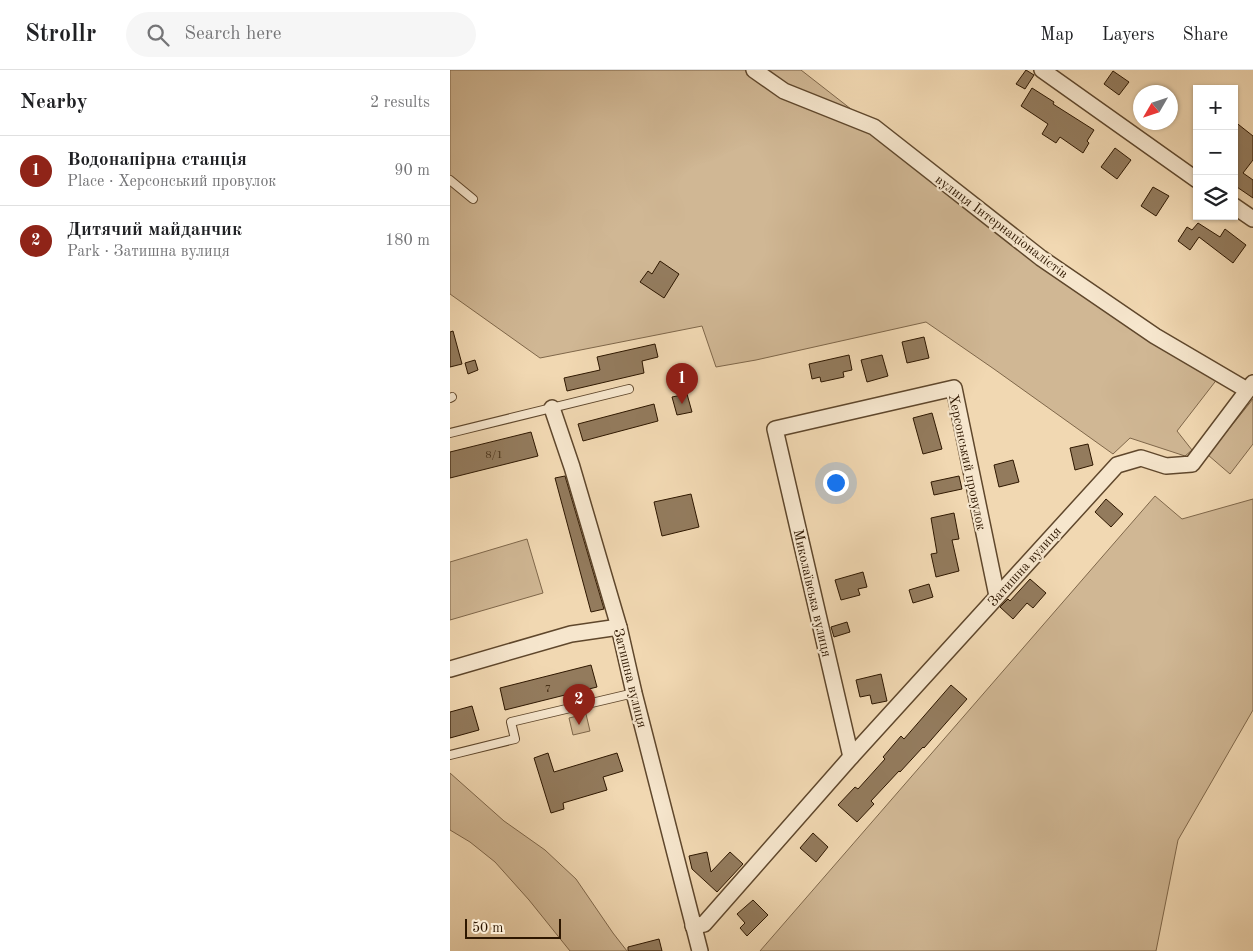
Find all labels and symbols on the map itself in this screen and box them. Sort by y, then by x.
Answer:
north arrow [1133,85,1178,130]
street label: вулиця Інтернаціоналістів [933,172,1070,281]
pin: 1 [666,363,698,404]
street label: Херсонський провулок [946,393,988,531]
house number: 8/1 [485,450,503,461]
your location [823,470,849,496]
street label: Затишна вулиця [985,524,1064,609]
street label: Миколаївська вулиця [791,528,834,658]
street label: Затишна вулиця [611,627,649,729]
house number: 7 [545,684,551,695]
pin: 2 [563,684,595,725]
scale bar [465,916,561,939]

